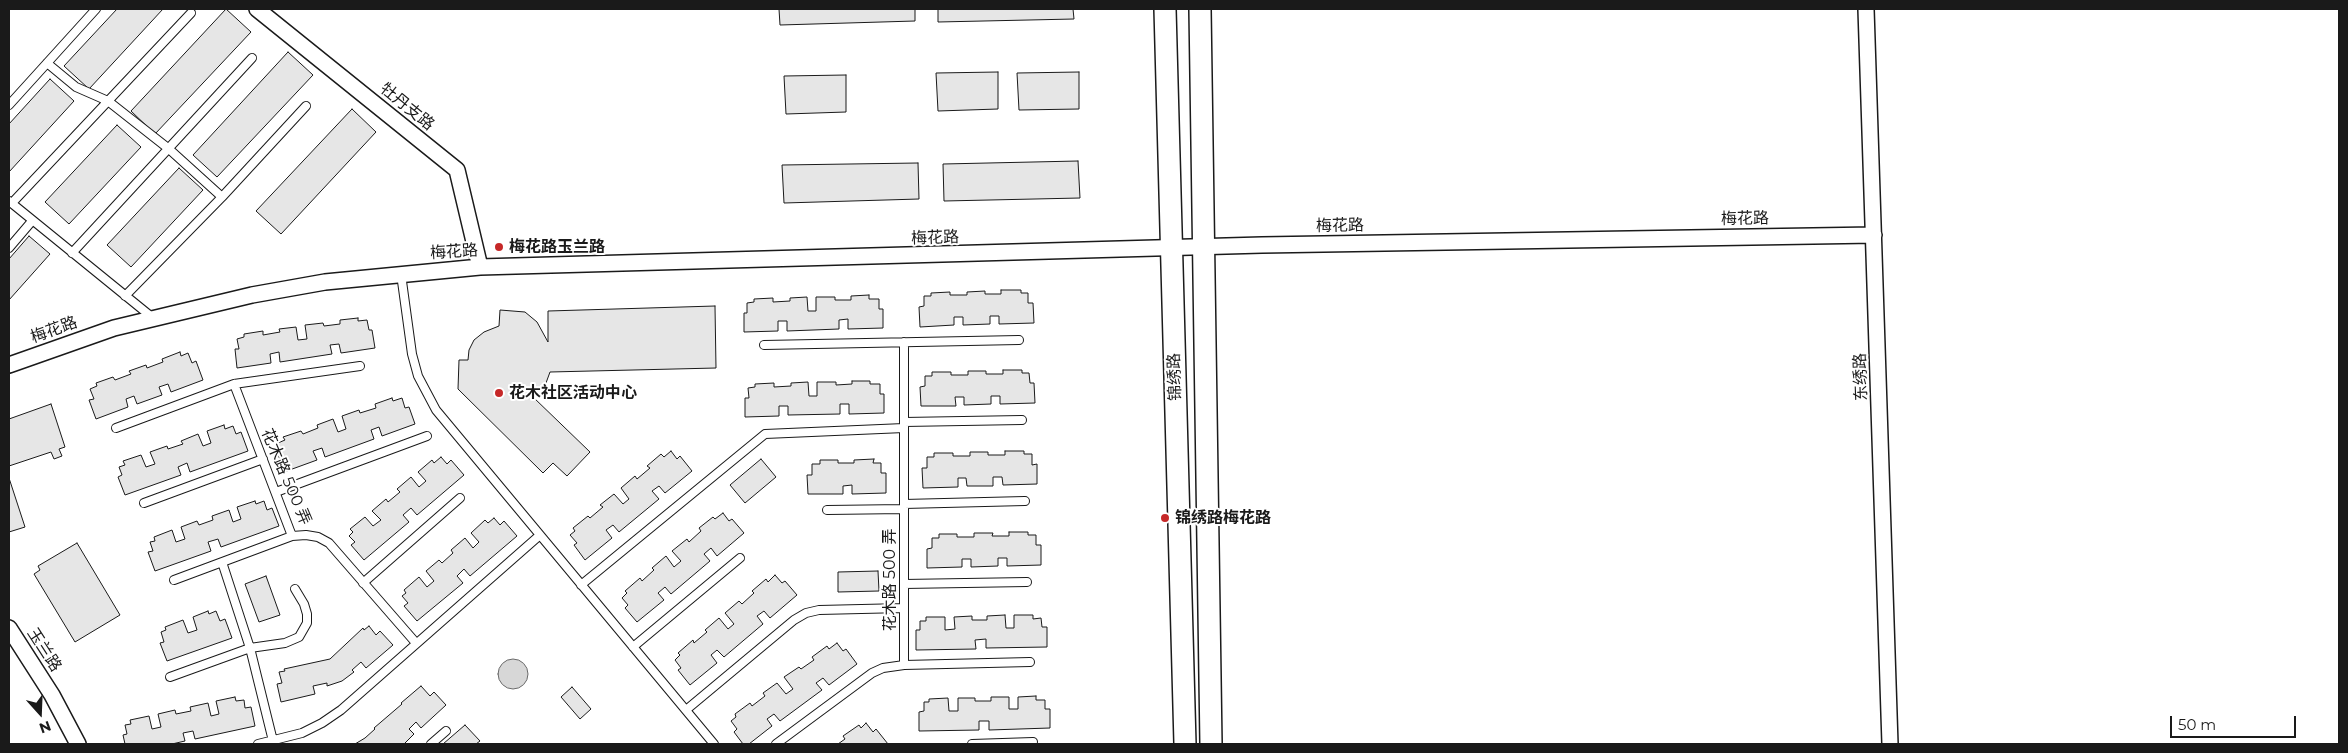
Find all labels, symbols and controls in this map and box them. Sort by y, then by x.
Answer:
street label: 牡丹支路 [376,79,438,135]
street label: 梅花路 [1721,209,1769,229]
street label: 梅花路 [1316,216,1364,236]
street label: 梅花路 [911,228,959,248]
place label: 梅花路玉兰路 [509,237,605,257]
street label: 梅花路 [429,241,479,263]
marker: 梅花路玉兰路 [493,241,505,253]
street label: 梅花路 [28,313,80,347]
street label: 锦绣路 [1165,353,1185,401]
street label: 东绣路 [1851,353,1871,401]
place label: 花木社区活动中心 [509,383,637,403]
marker: 花木社区活动中心 [493,387,505,399]
street label: 花木路 500 弄 [257,426,315,528]
place label: 锦绣路梅花路 [1175,508,1271,528]
marker: 锦绣路梅花路 [1159,512,1171,524]
street label: 花木路 500 弄 [880,529,900,631]
street label: 玉兰路 [23,625,65,675]
north arrow [15,688,65,738]
scale bar [2173,706,2299,738]
text: 50 m [2178,715,2216,734]
text: N [37,717,54,737]

